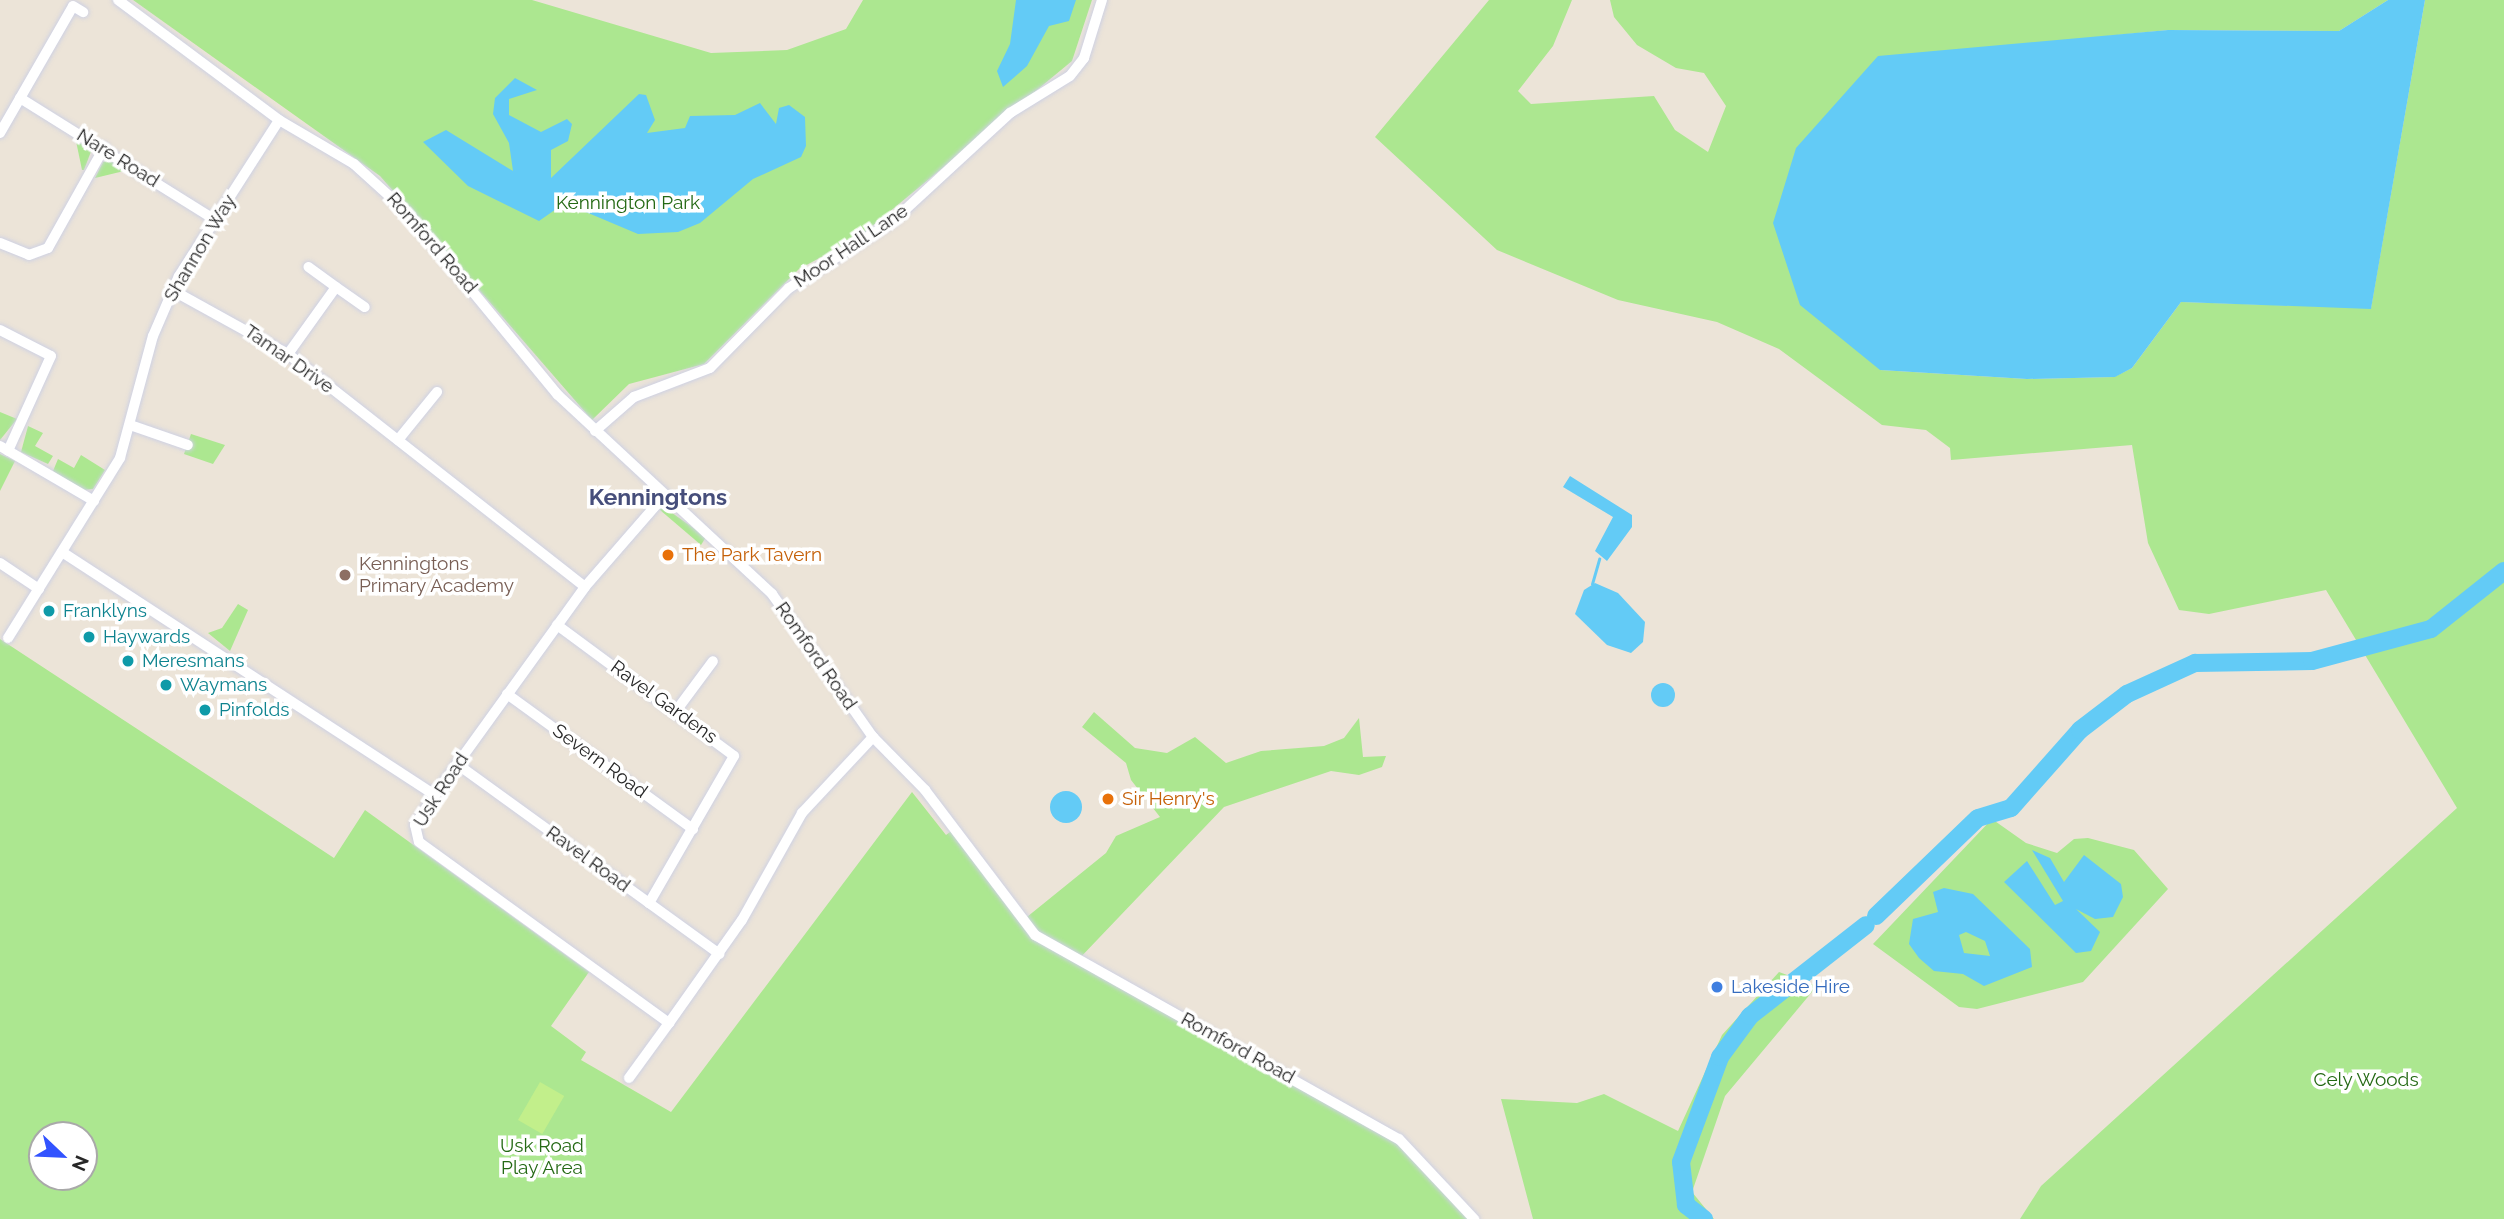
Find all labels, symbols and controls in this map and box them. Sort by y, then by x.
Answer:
street label: Nare Road [73,124,163,192]
street label: Romford Road [382,188,482,298]
street label: Shannon Way [159,190,241,306]
park label: Kennington Park [556,192,700,214]
street label: Moor Hall Lane [789,199,913,293]
street label: Tamar Drive [240,320,338,398]
district label: Kenningtons [589,483,727,511]
place label: The Park Tavern [682,544,823,566]
marker: The Park Tavern [660,547,676,563]
place label: Kenningtons Primary Academy [359,553,515,597]
marker: Kenningtons Primary Academy [337,567,353,583]
street label: Romford Road [770,598,862,714]
place label: Franklyns [63,600,147,622]
marker: Franklyns [41,603,57,619]
place label: Haywards [103,626,190,648]
marker: Haywards [81,629,97,645]
place label: Meresmans [142,650,244,672]
marker: Meresmans [120,653,136,669]
street label: Ravel Gardens [606,655,722,749]
place label: Waymans [180,674,267,696]
marker: Waymans [158,677,174,693]
place label: Pinfolds [219,699,289,721]
marker: Pinfolds [197,702,213,718]
street label: Severn Road [548,719,652,803]
street label: Usk Road [409,749,473,831]
place label: Sir Henry's [1122,788,1215,810]
marker: Sir Henry's [1100,791,1116,807]
street label: Ravel Road [541,821,635,897]
place label: Lakeside Hire [1731,976,1850,998]
marker: Lakeside Hire [1709,979,1725,995]
street label: Romford Road [1177,1007,1299,1089]
park label: Cely Woods [2313,1069,2419,1091]
north arrow [28,1121,98,1191]
park label: Usk Road Play Area [500,1135,584,1179]
text: N [68,1152,93,1174]

